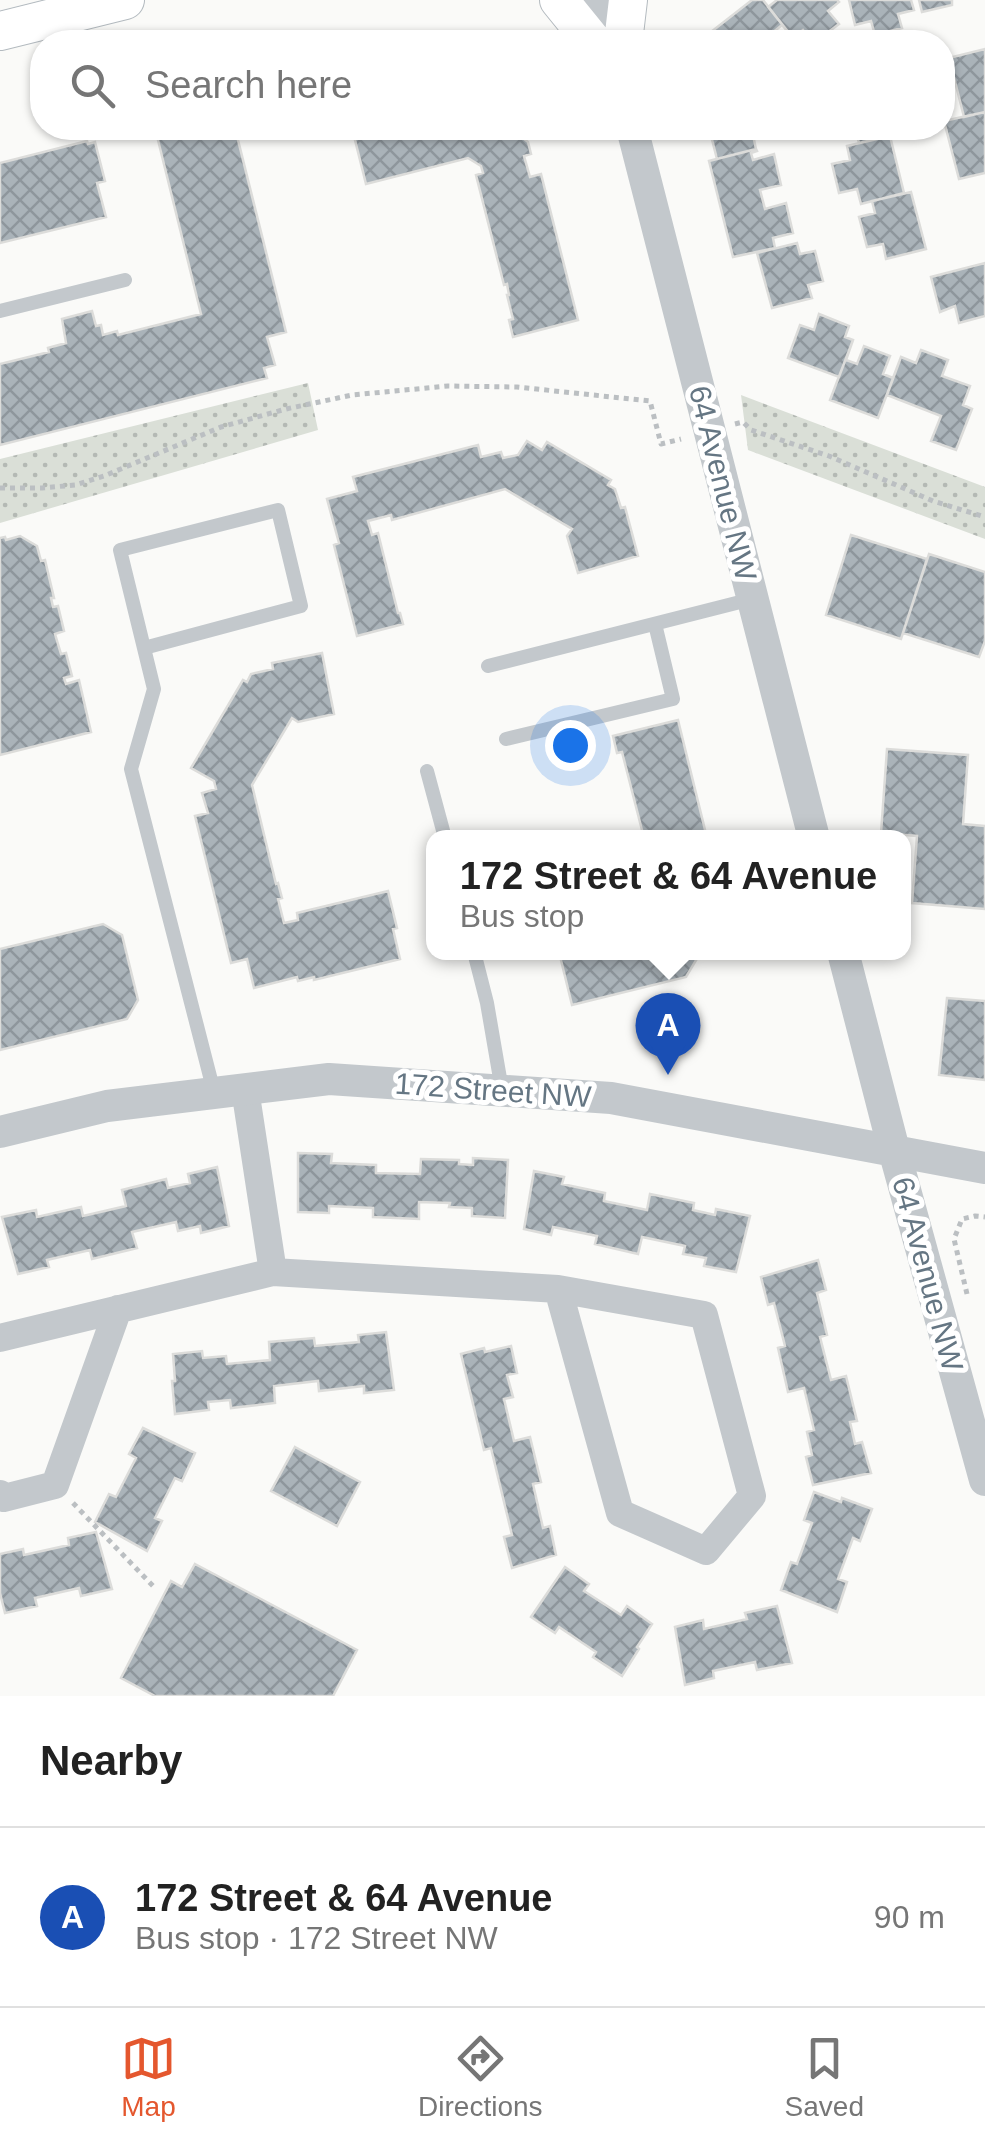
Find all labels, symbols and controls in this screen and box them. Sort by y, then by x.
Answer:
search box [30,30,955,140]
icon: search [65,58,120,113]
text: Search here [145,64,352,106]
street label: 64 Avenue NW [683,382,763,584]
your location [545,720,596,771]
popup [426,830,911,960]
text: 172 Street & 64 Avenue [460,855,877,897]
text: Bus stop [460,898,584,934]
pin: A [636,992,700,1075]
street label: 172 Street NW [394,1067,593,1113]
street label: 64 Avenue NW [886,1173,970,1375]
text: Nearby [40,1737,182,1784]
text: 172 Street & 64 Avenue [135,1877,553,1919]
text: A [61,1899,84,1935]
text: 90 m [874,1899,945,1935]
text: Bus stop · 172 Street NW [135,1920,498,1956]
tab: Map [121,2031,176,2123]
tab: Directions [418,2031,543,2123]
tab: Saved [785,2031,864,2123]

